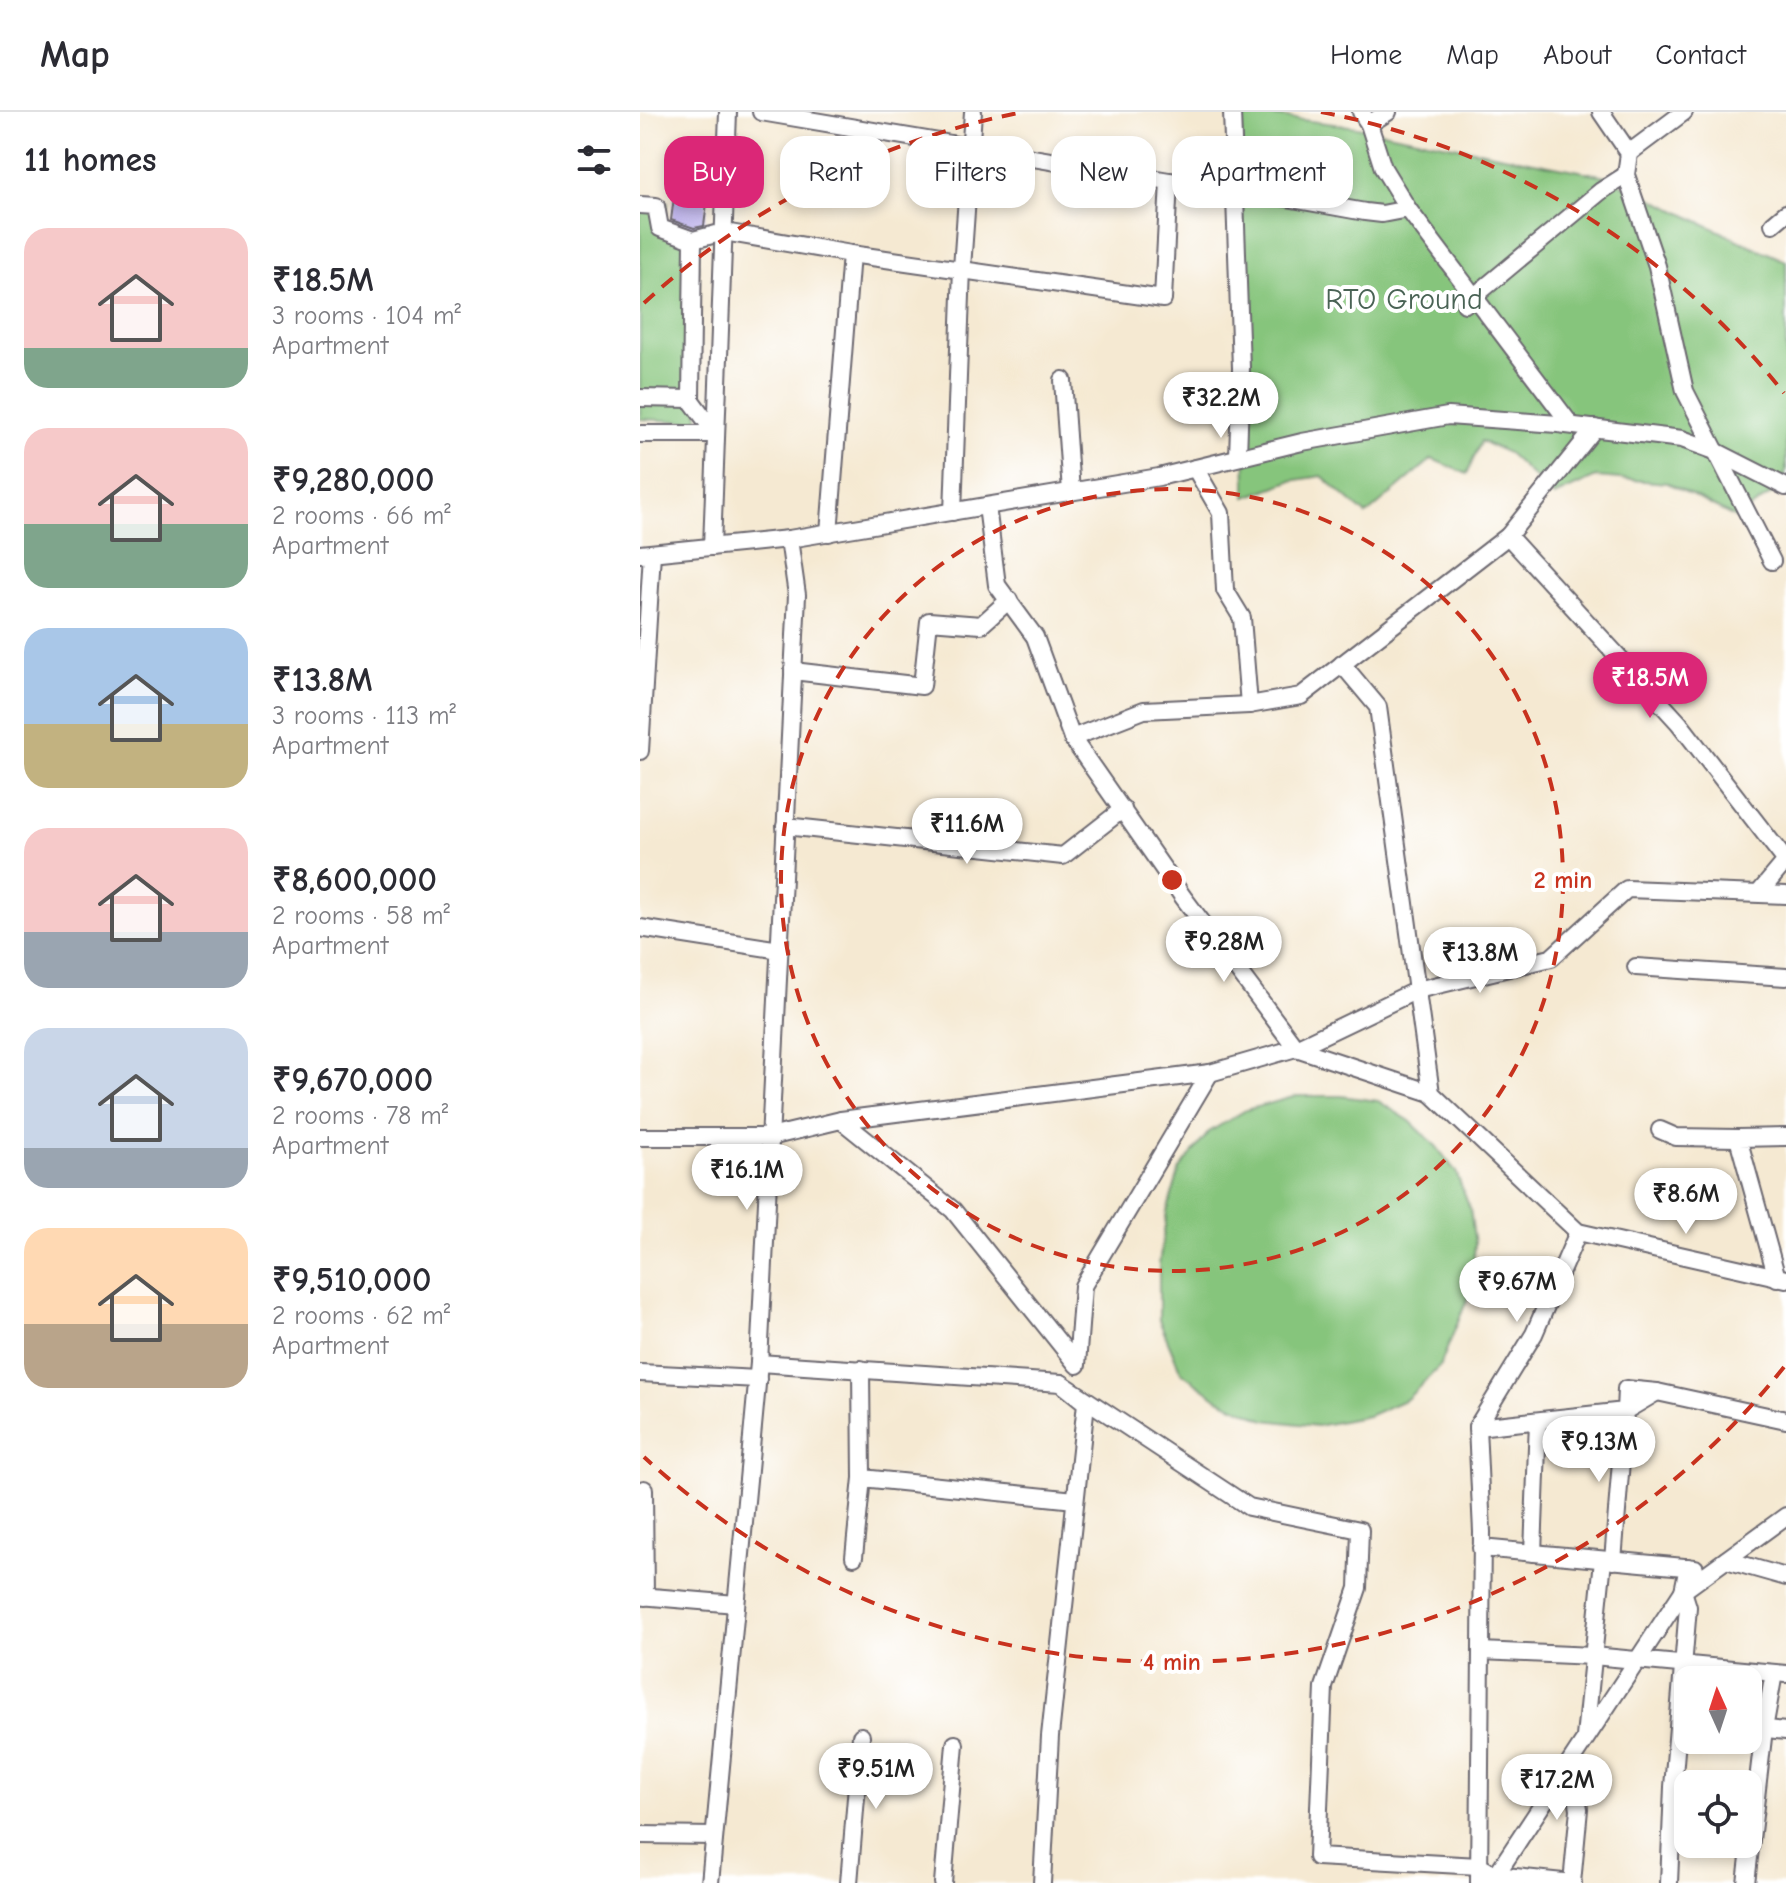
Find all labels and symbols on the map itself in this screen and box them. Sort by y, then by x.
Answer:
park label: RTO Ground [1325,282,1483,317]
pin: ₹32.2M [1156,372,1286,440]
pin: ₹18.5M [1585,652,1715,720]
pin: ₹11.6M [902,798,1032,866]
centre of rings [1158,866,1186,894]
text: 2 min [1534,866,1592,894]
pin: ₹9.28M [1159,916,1289,984]
pin: ₹13.8M [1415,927,1545,995]
pin: ₹16.1M [682,1144,812,1212]
pin: ₹8.6M [1630,1168,1742,1236]
pin: ₹9.67M [1452,1256,1582,1324]
pin: ₹9.13M [1534,1416,1664,1484]
text: 4 min [1143,1648,1201,1676]
north arrow [1674,1666,1762,1754]
pin: ₹9.51M [811,1743,941,1811]
pin: ₹17.2M [1492,1754,1622,1822]

